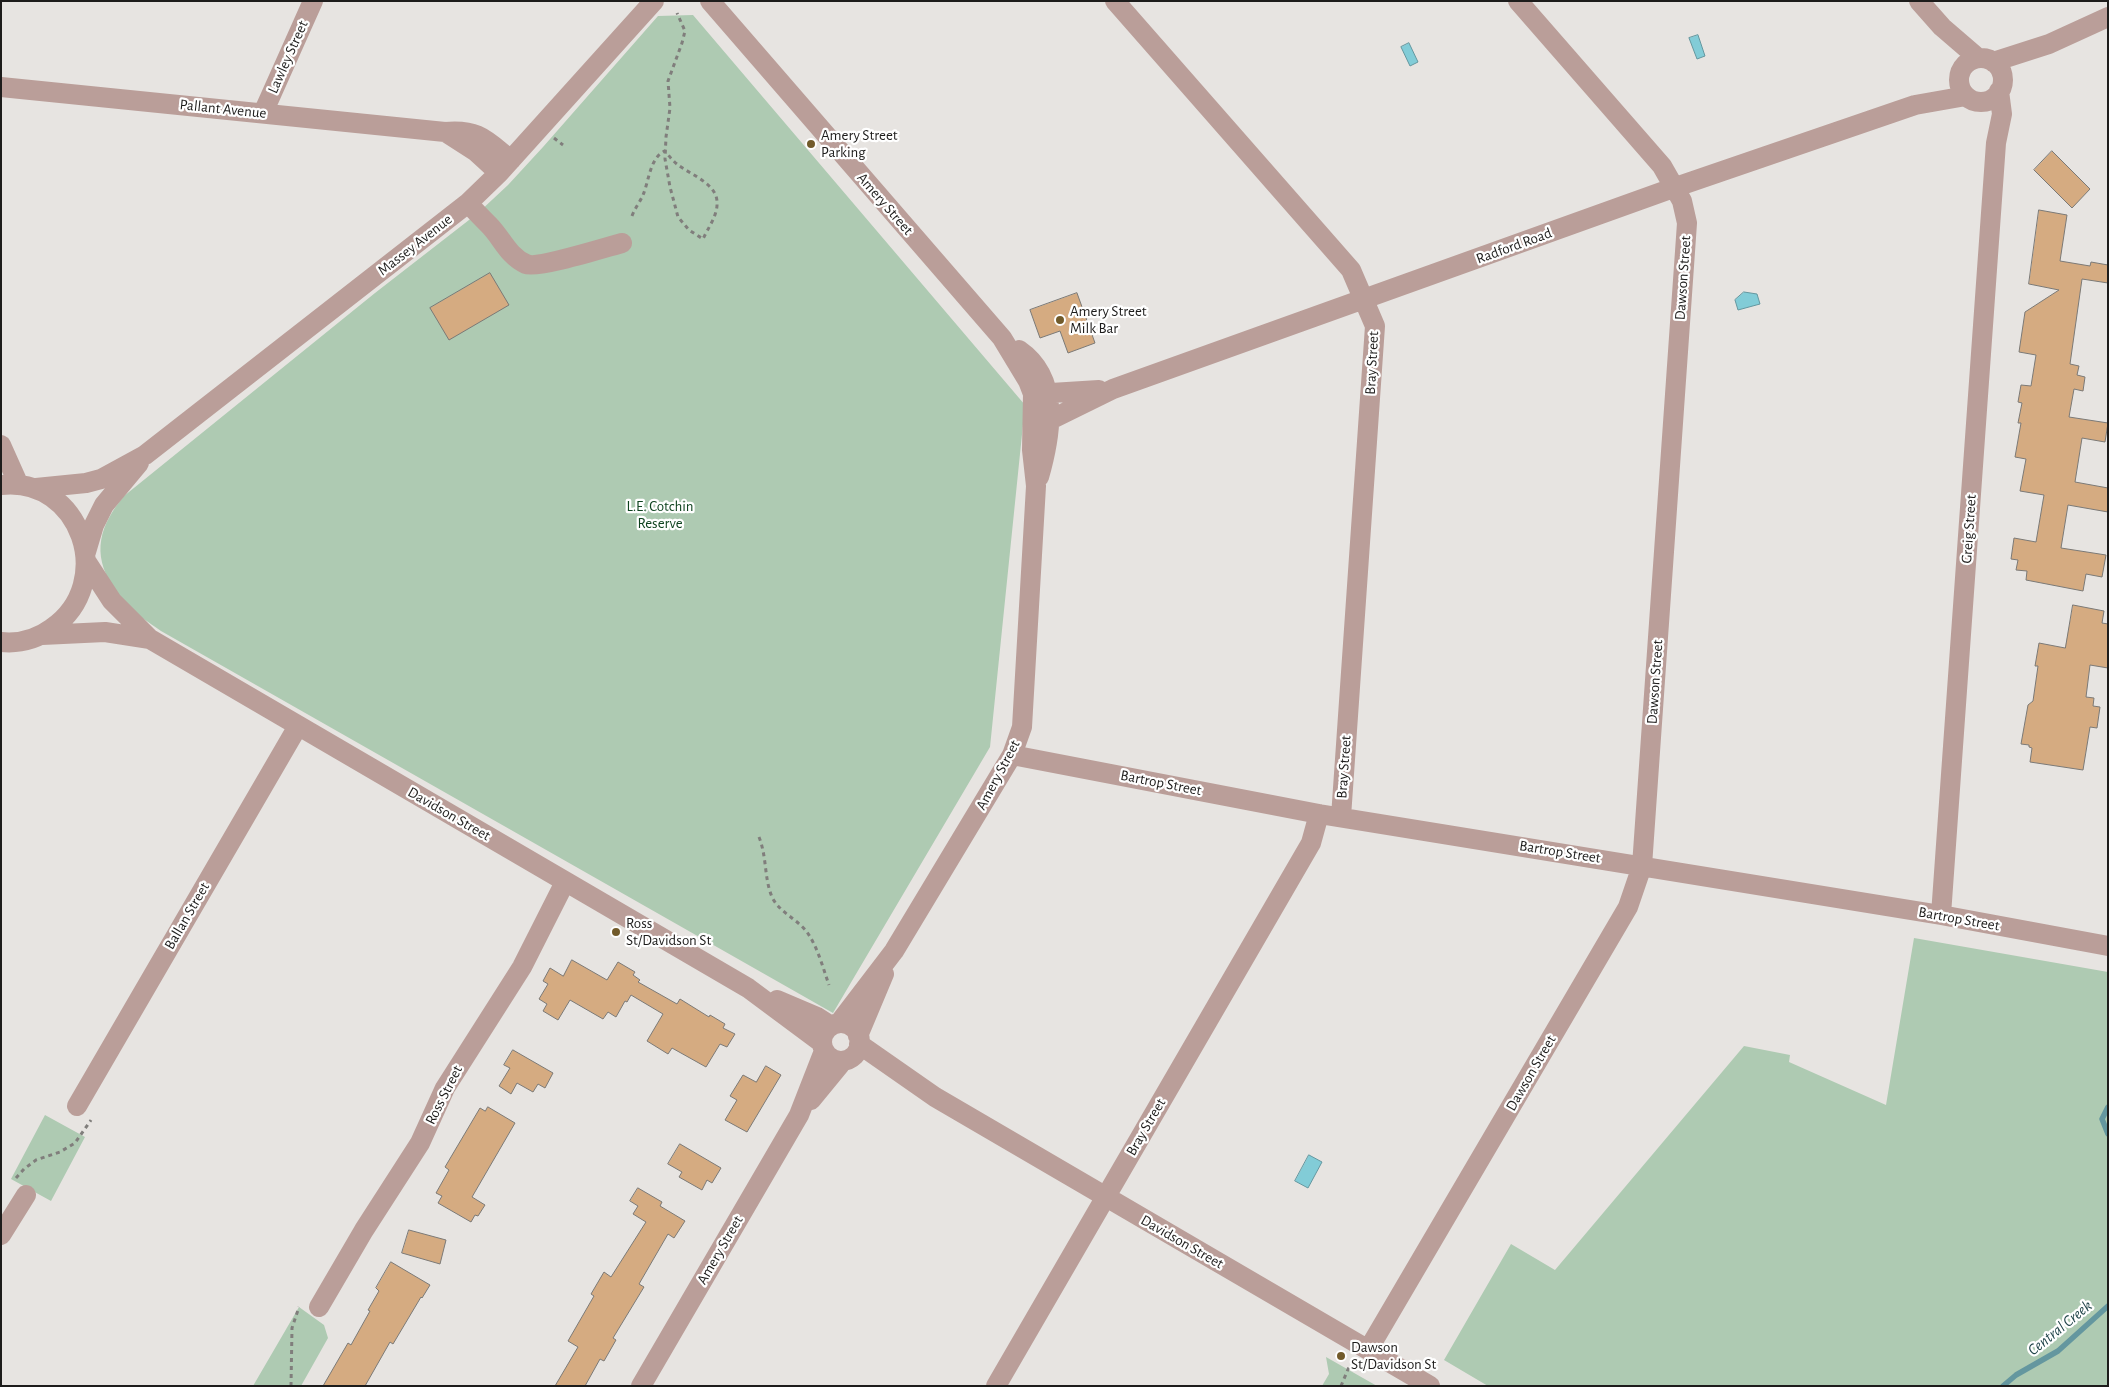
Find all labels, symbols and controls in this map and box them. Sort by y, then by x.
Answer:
street label: Lawley Street [264,18,312,96]
street label: Pallant Avenue [179,95,267,123]
place label: Amery Street Parking [821,126,898,161]
marker: Amery Street Parking [805,138,817,150]
street label: Amery Street [853,169,917,239]
street label: Massey Avenue [374,210,456,280]
street label: Radford Road [1474,224,1554,268]
street label: Dawson Street [1671,235,1695,321]
place label: Amery Street Milk Bar [1070,302,1147,337]
marker: Amery Street Milk Bar [1054,314,1066,326]
street label: Bray Street [1361,331,1383,395]
street label: Greig Street [1958,494,1980,564]
park label: L.E. Cotchin Reserve [626,497,694,532]
street label: Dawson Street [1643,639,1667,725]
street label: Bray Street [1333,735,1355,799]
street label: Amery Street [972,737,1024,813]
street label: Bartrop Street [1119,766,1203,800]
street label: Davidson Street [404,783,494,845]
street label: Bartrop Street [1518,837,1602,867]
street label: Ballan Street [161,879,213,953]
street label: Bartrop Street [1917,903,2001,935]
place label: Ross St/Davidson St [626,914,711,949]
marker: Ross St/Davidson St [610,926,622,938]
street label: Dawson Street [1502,1032,1560,1114]
street label: Ross Street [421,1062,467,1128]
street label: Bray Street [1122,1095,1170,1159]
street label: Davidson Street [1137,1211,1227,1273]
street label: Amery Street [693,1212,747,1288]
water label: Central Creek [2024,1296,2096,1360]
place label: Dawson St/Davidson St [1351,1338,1436,1373]
marker: Dawson St/Davidson St [1335,1350,1347,1362]

